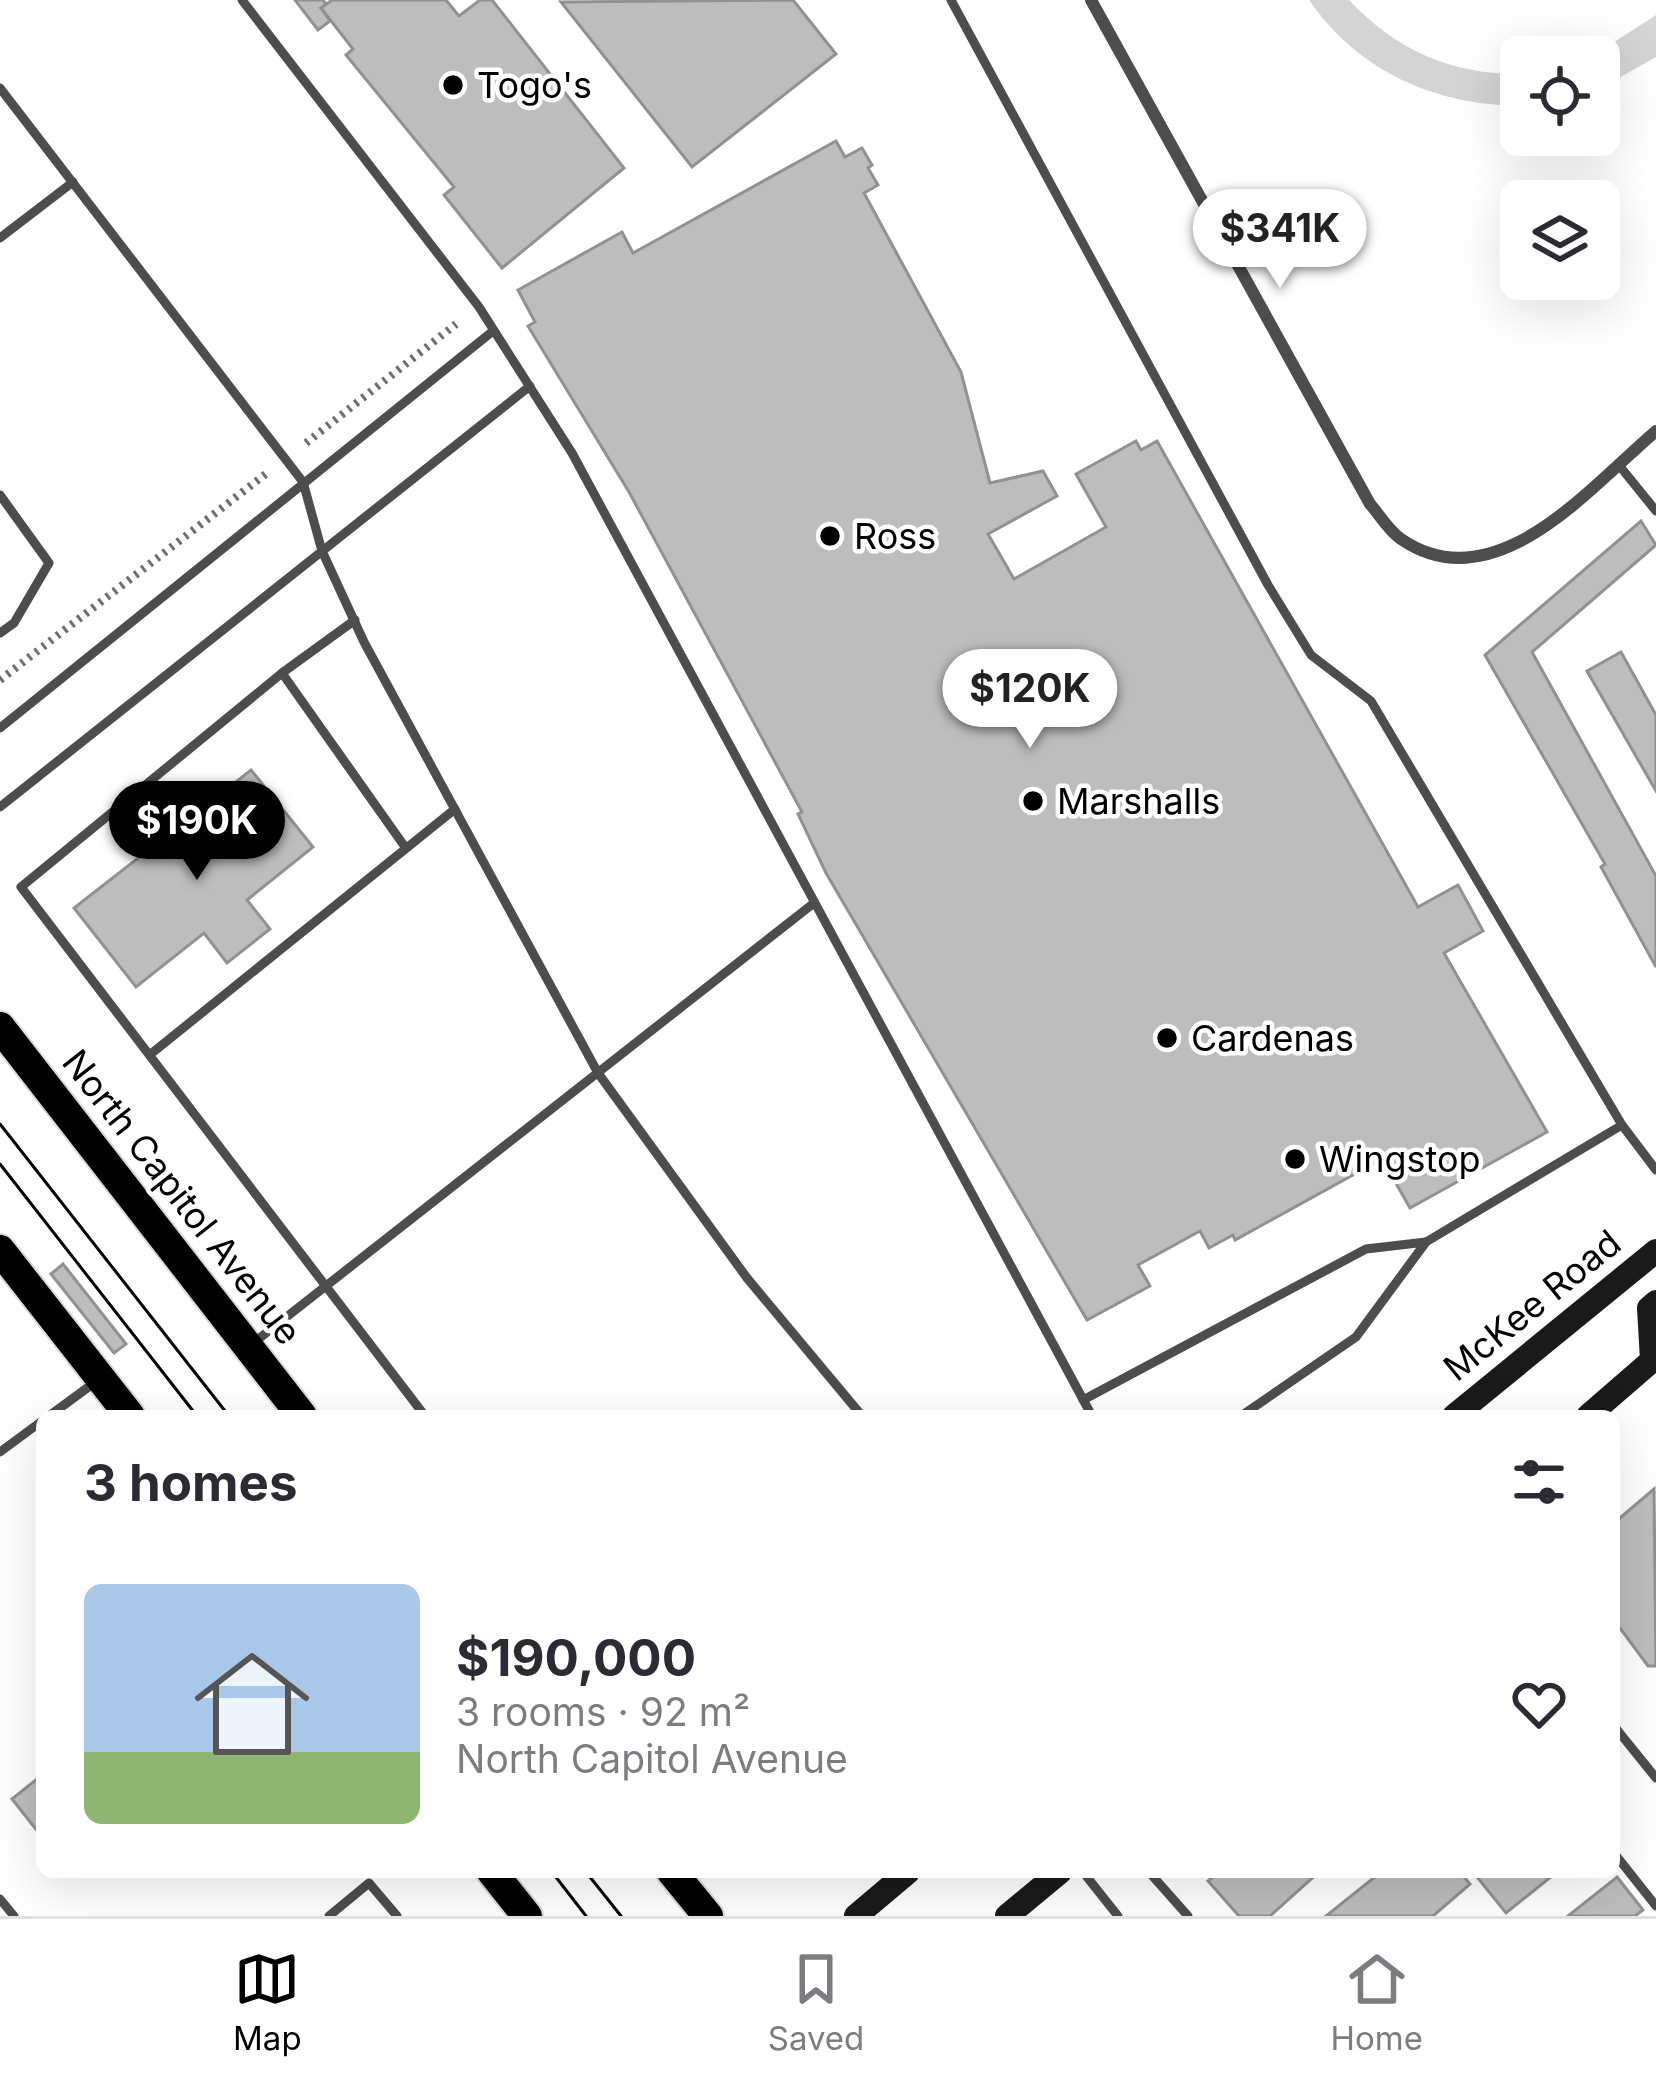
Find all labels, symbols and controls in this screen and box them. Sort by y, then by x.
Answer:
map controls [1500,36,1620,300]
button: locate [1500,36,1620,156]
place label: Togo's [477,63,592,107]
marker: Togo's [440,72,466,98]
button: layers [1500,180,1620,300]
pin: $341K [1196,189,1364,291]
text: $341K [1220,204,1340,251]
place label: Ross [854,514,936,558]
marker: Ross [817,523,843,549]
pin: $120K [946,649,1114,751]
text: $120K [969,664,1091,711]
place label: Marshalls [1057,779,1220,823]
pin: $190K [113,781,281,883]
marker: Marshalls [1020,788,1046,814]
text: $190K [136,796,258,843]
place label: Cardenas [1191,1016,1354,1060]
marker: Cardenas [1154,1025,1180,1051]
street label: North Capitol Avenue [53,1041,311,1353]
place label: Wingstop [1319,1137,1481,1181]
marker: Wingstop [1282,1146,1308,1172]
street label: McKee Road [1435,1220,1629,1390]
icon: filters [1506,1449,1572,1515]
text: 3 homes [84,1452,298,1513]
text: $190,000 [456,1627,696,1688]
icon: home [180,1632,324,1776]
icon: heart [1506,1671,1572,1737]
text: 3 rooms · 92 m² [456,1688,750,1735]
text: North Capitol Avenue [456,1735,848,1782]
tab: Map [233,1946,302,2058]
tab: Saved [768,1946,864,2058]
tab: Home [1330,1946,1423,2058]

